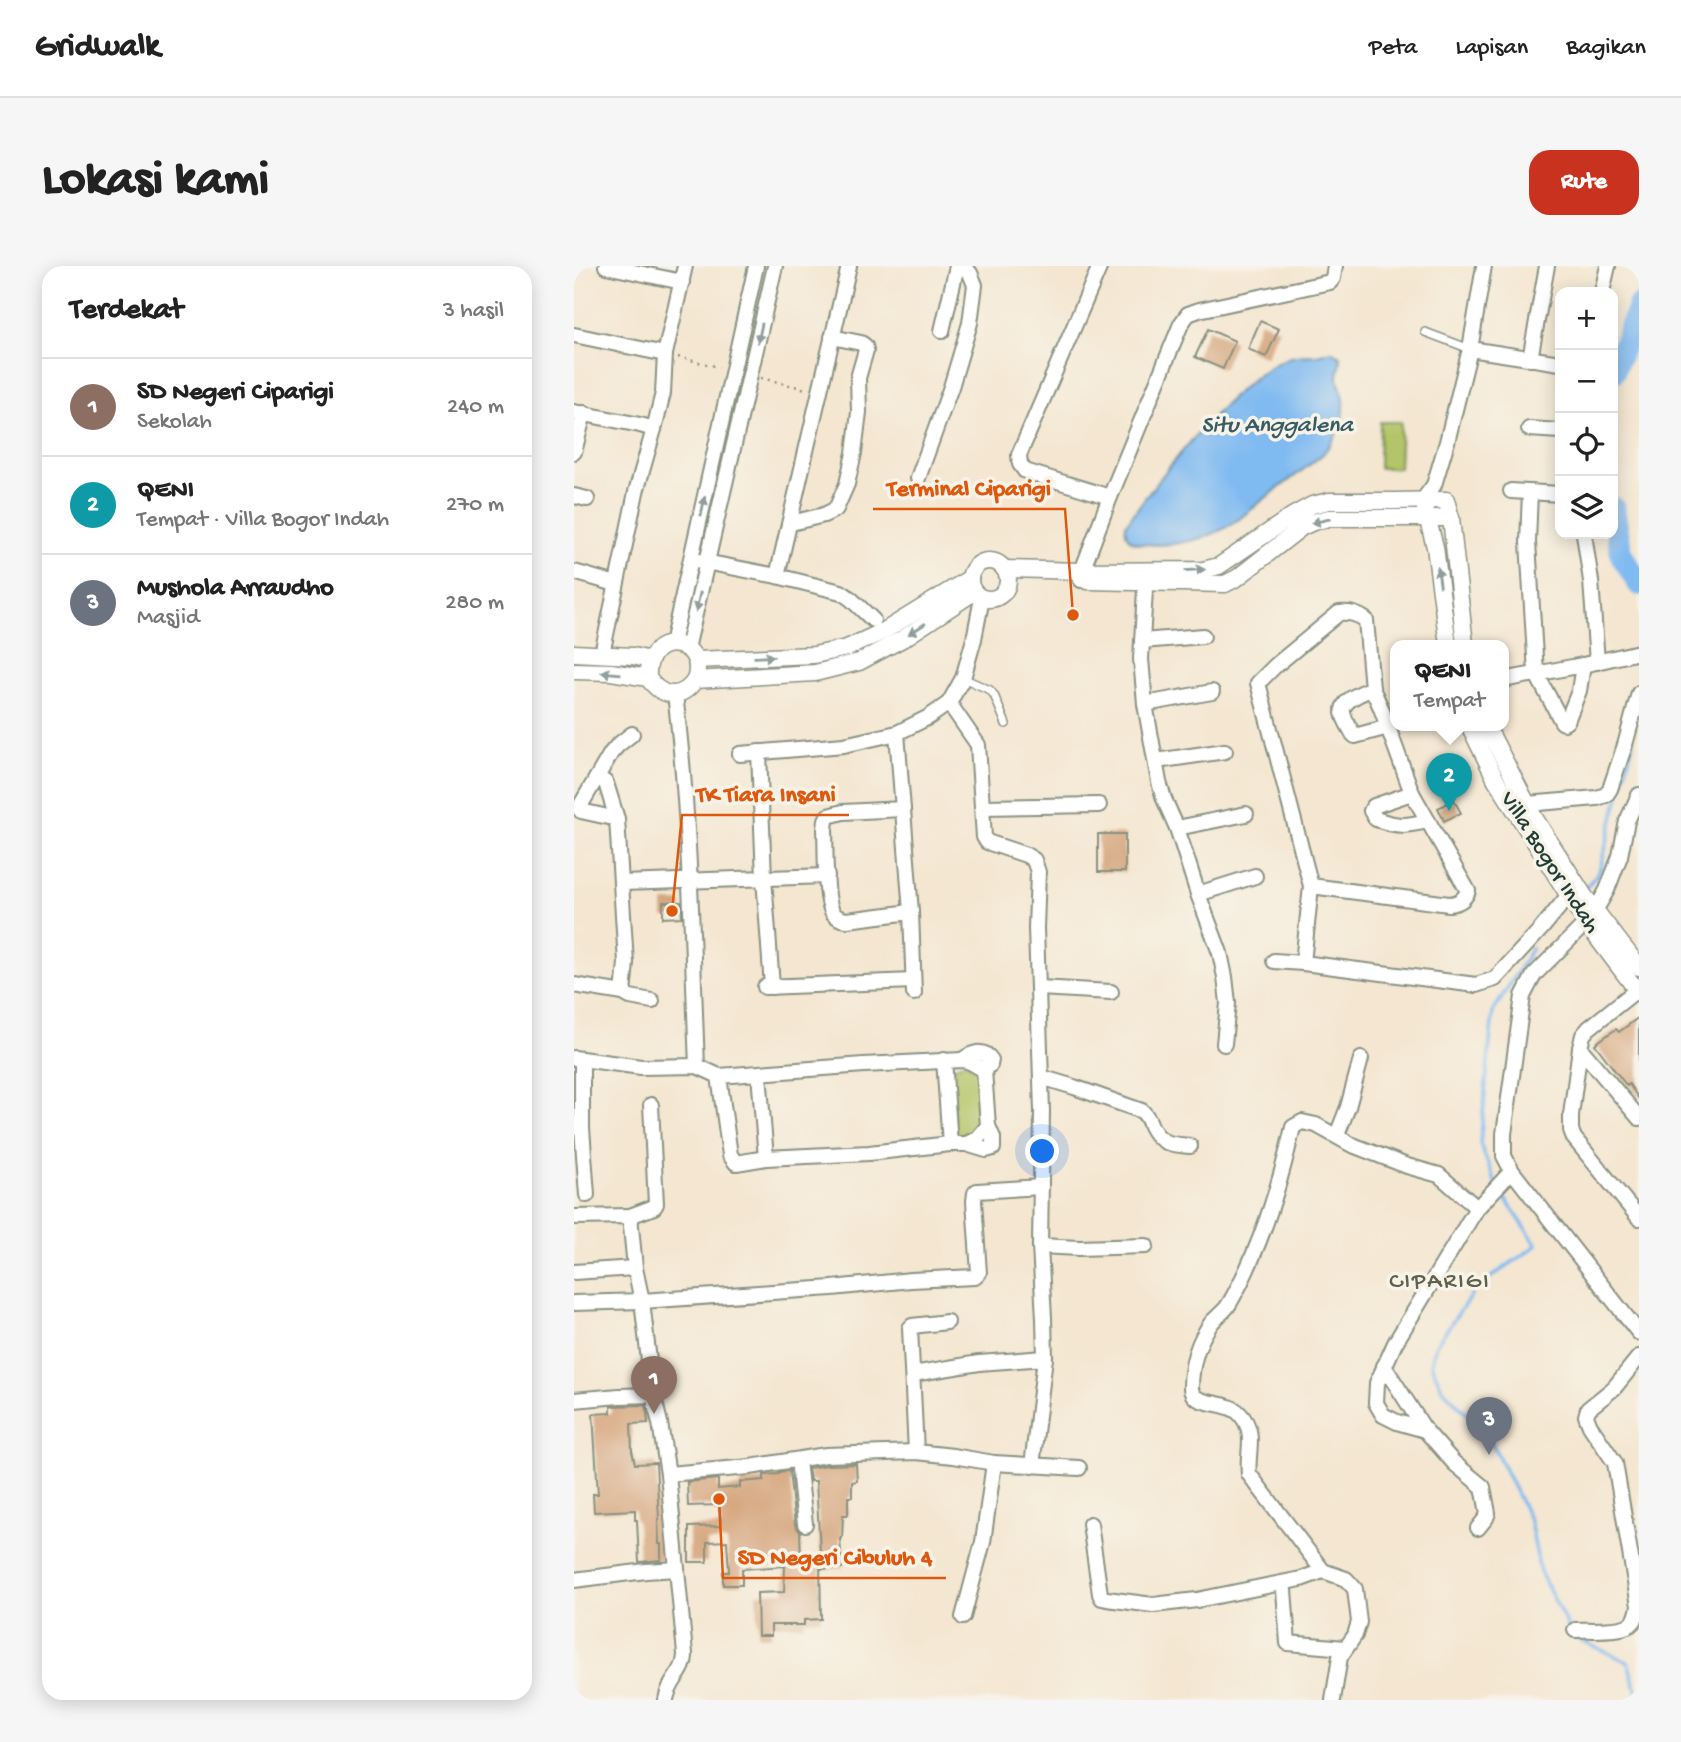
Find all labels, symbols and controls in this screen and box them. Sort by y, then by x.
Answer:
text: Gridwalk [35,29,160,67]
text: Peta [1369,34,1417,63]
text: Lapisan [1455,34,1528,63]
text: Bagikan [1566,34,1646,63]
button: Rute [1529,150,1639,215]
text: Lokasi kami [42,153,269,211]
map controls [1555,287,1618,539]
button: + [1555,287,1618,350]
text: Terdekat [70,294,183,329]
text: 3 hasil [443,298,504,325]
one-way arrow [755,322,766,344]
button: − [1555,350,1618,413]
text: SD Negeri Ciparigi [137,378,334,409]
text: 1 [88,394,98,421]
text: 240 m [447,394,504,421]
text: Sekolah [137,409,212,436]
water label: Situ Anggalena [1201,412,1355,441]
button: locate [1555,413,1618,476]
callout: Terminal Ciparigi [873,464,1065,509]
text: QENI [137,476,194,507]
text: Terminal Ciparigi [885,476,1051,505]
button: layers [1555,476,1618,539]
text: 2 [87,492,99,519]
text: 270 m [446,492,504,519]
one-way arrow [698,495,709,517]
text: Tempat · Villa Bogor Indah [137,507,389,534]
one-way arrow [1310,515,1332,526]
one-way arrow [1184,564,1206,575]
one-way arrow [1433,566,1444,588]
text: Mushola Arraudho [137,574,334,605]
text: 3 [87,590,99,617]
text: 280 m [445,590,504,617]
one-way arrow [692,591,703,613]
text: Masjid [137,605,199,632]
one-way arrow [907,623,926,636]
popup [1390,640,1509,731]
one-way arrow [753,651,775,662]
text: QENI [1414,657,1471,688]
one-way arrow [600,667,622,678]
text: Tempat [1414,688,1485,715]
pin: 2 [1426,753,1472,811]
callout: TK Tiara Insani [682,770,849,815]
text: TK Tiara Insani [694,782,836,811]
street label: Villa Bogor Indah [1493,786,1605,939]
your location [1025,1134,1059,1168]
district label: CIPARIGI [1389,1268,1491,1297]
pin: 1 [631,1356,677,1414]
pin: 3 [1466,1397,1512,1455]
callout: SD Negeri Cibuluh 4 [723,1533,946,1578]
text: SD Negeri Cibuluh 4 [738,1545,933,1574]

